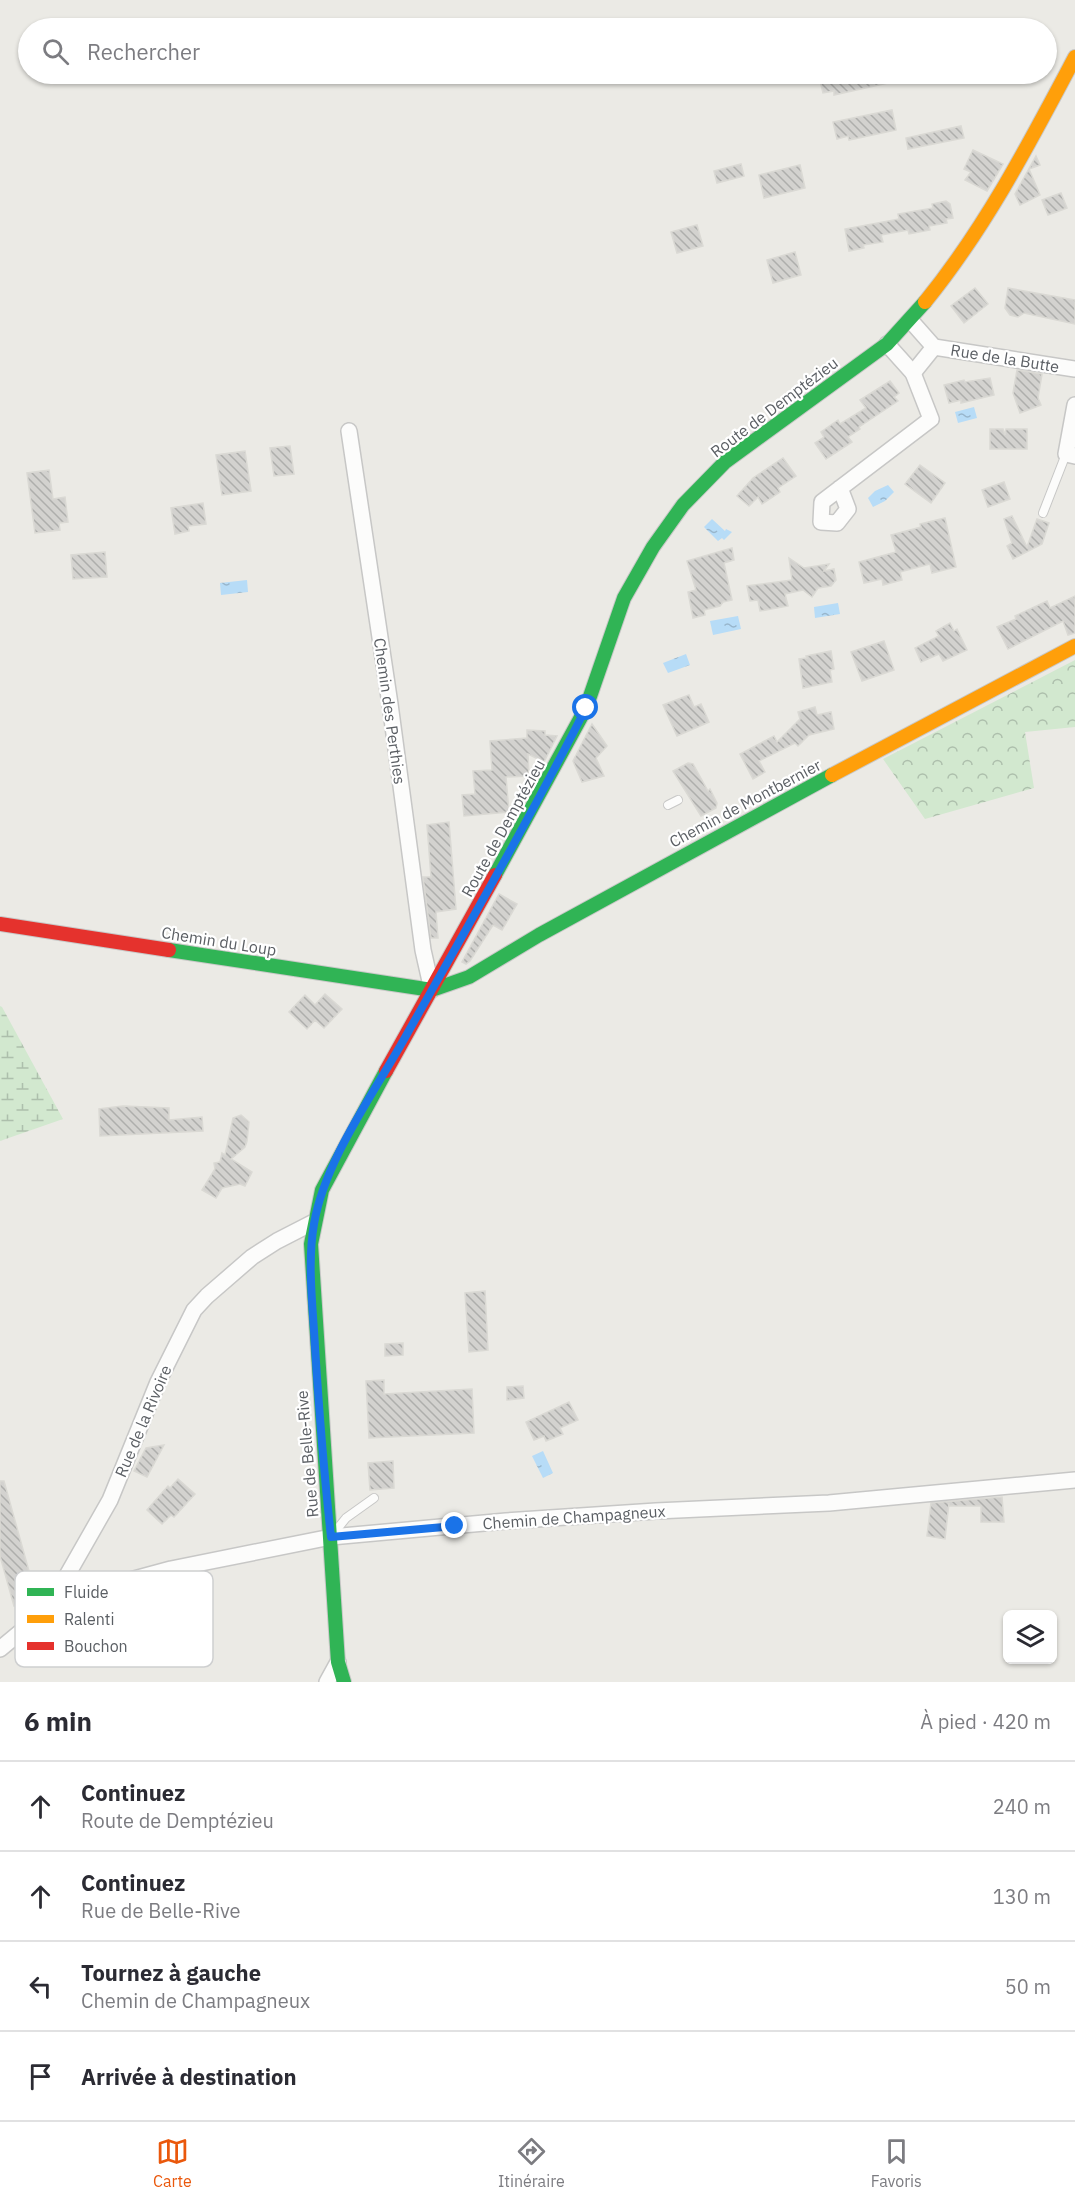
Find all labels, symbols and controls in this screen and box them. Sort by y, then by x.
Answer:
search box [18,18,1057,84]
icon: search [39,35,72,68]
text: Rechercher [87,37,200,66]
street label: Rue de la Butte [949,340,1061,376]
street label: Route de Demptézieu [706,353,842,461]
street label: Chemin des Perthies [370,636,410,786]
route start [572,694,598,720]
street label: Chemin de Montbernier [666,754,824,851]
street label: Route de Demptézieu [457,756,549,900]
street label: Chemin du Loup [160,922,278,960]
street label: Rue de la Rivoire [110,1362,176,1480]
street label: Rue de Belle-Rive [291,1389,323,1518]
street label: Chemin de Champagneux [482,1501,666,1533]
route end [441,1512,467,1538]
legend [15,1571,213,1667]
text: Fluide [64,1582,109,1602]
text: Ralenti [64,1609,114,1629]
map controls [1003,1610,1057,1664]
button: layers [1003,1610,1057,1664]
text: Bouchon [64,1636,128,1656]
text: 6 min [24,1704,92,1738]
text: À pied · 420 m [920,1708,1051,1735]
text: Continuez [81,1778,185,1807]
icon: ahead [24,1790,57,1823]
text: 240 m [993,1793,1051,1820]
text: Route de Demptézieu [81,1807,274,1834]
text: Continuez [81,1868,185,1897]
icon: ahead [24,1880,57,1913]
text: 130 m [993,1883,1051,1910]
text: Rue de Belle-Rive [81,1897,241,1924]
text: Tournez à gauche [81,1958,261,1987]
icon: left [24,1970,57,2003]
text: 50 m [1005,1973,1051,2000]
text: Chemin de Champagneux [81,1987,310,2014]
icon: arrive [24,2060,57,2093]
text: Arrivée à destination [81,2062,297,2091]
tab: Carte [153,2135,192,2191]
tab: Itinéraire [498,2135,565,2191]
tab: Favoris [871,2135,922,2191]

